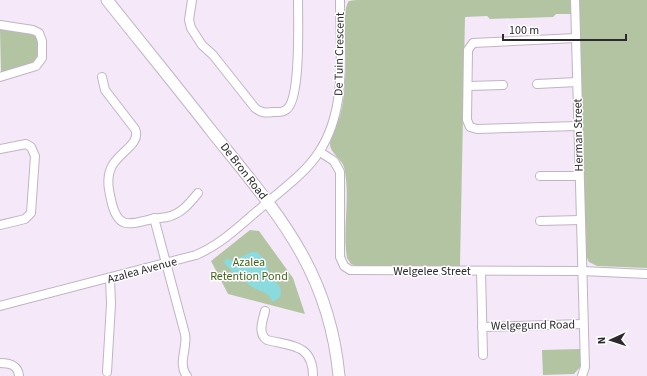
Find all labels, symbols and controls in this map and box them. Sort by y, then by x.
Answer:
street label: De Tuin Crescent [330,12,349,96]
scale bar [503,16,626,42]
text: 100 m [509,22,539,39]
street label: Herman Street [569,98,588,172]
street label: De Bron Road [216,139,271,203]
street label: Azalea Avenue [105,253,179,288]
park label: Azalea Retention Pond [210,254,288,285]
street label: Welgelee Street [393,263,471,280]
street label: Welgegund Road [491,316,575,335]
north arrow [591,320,631,360]
text: N [594,336,609,345]

